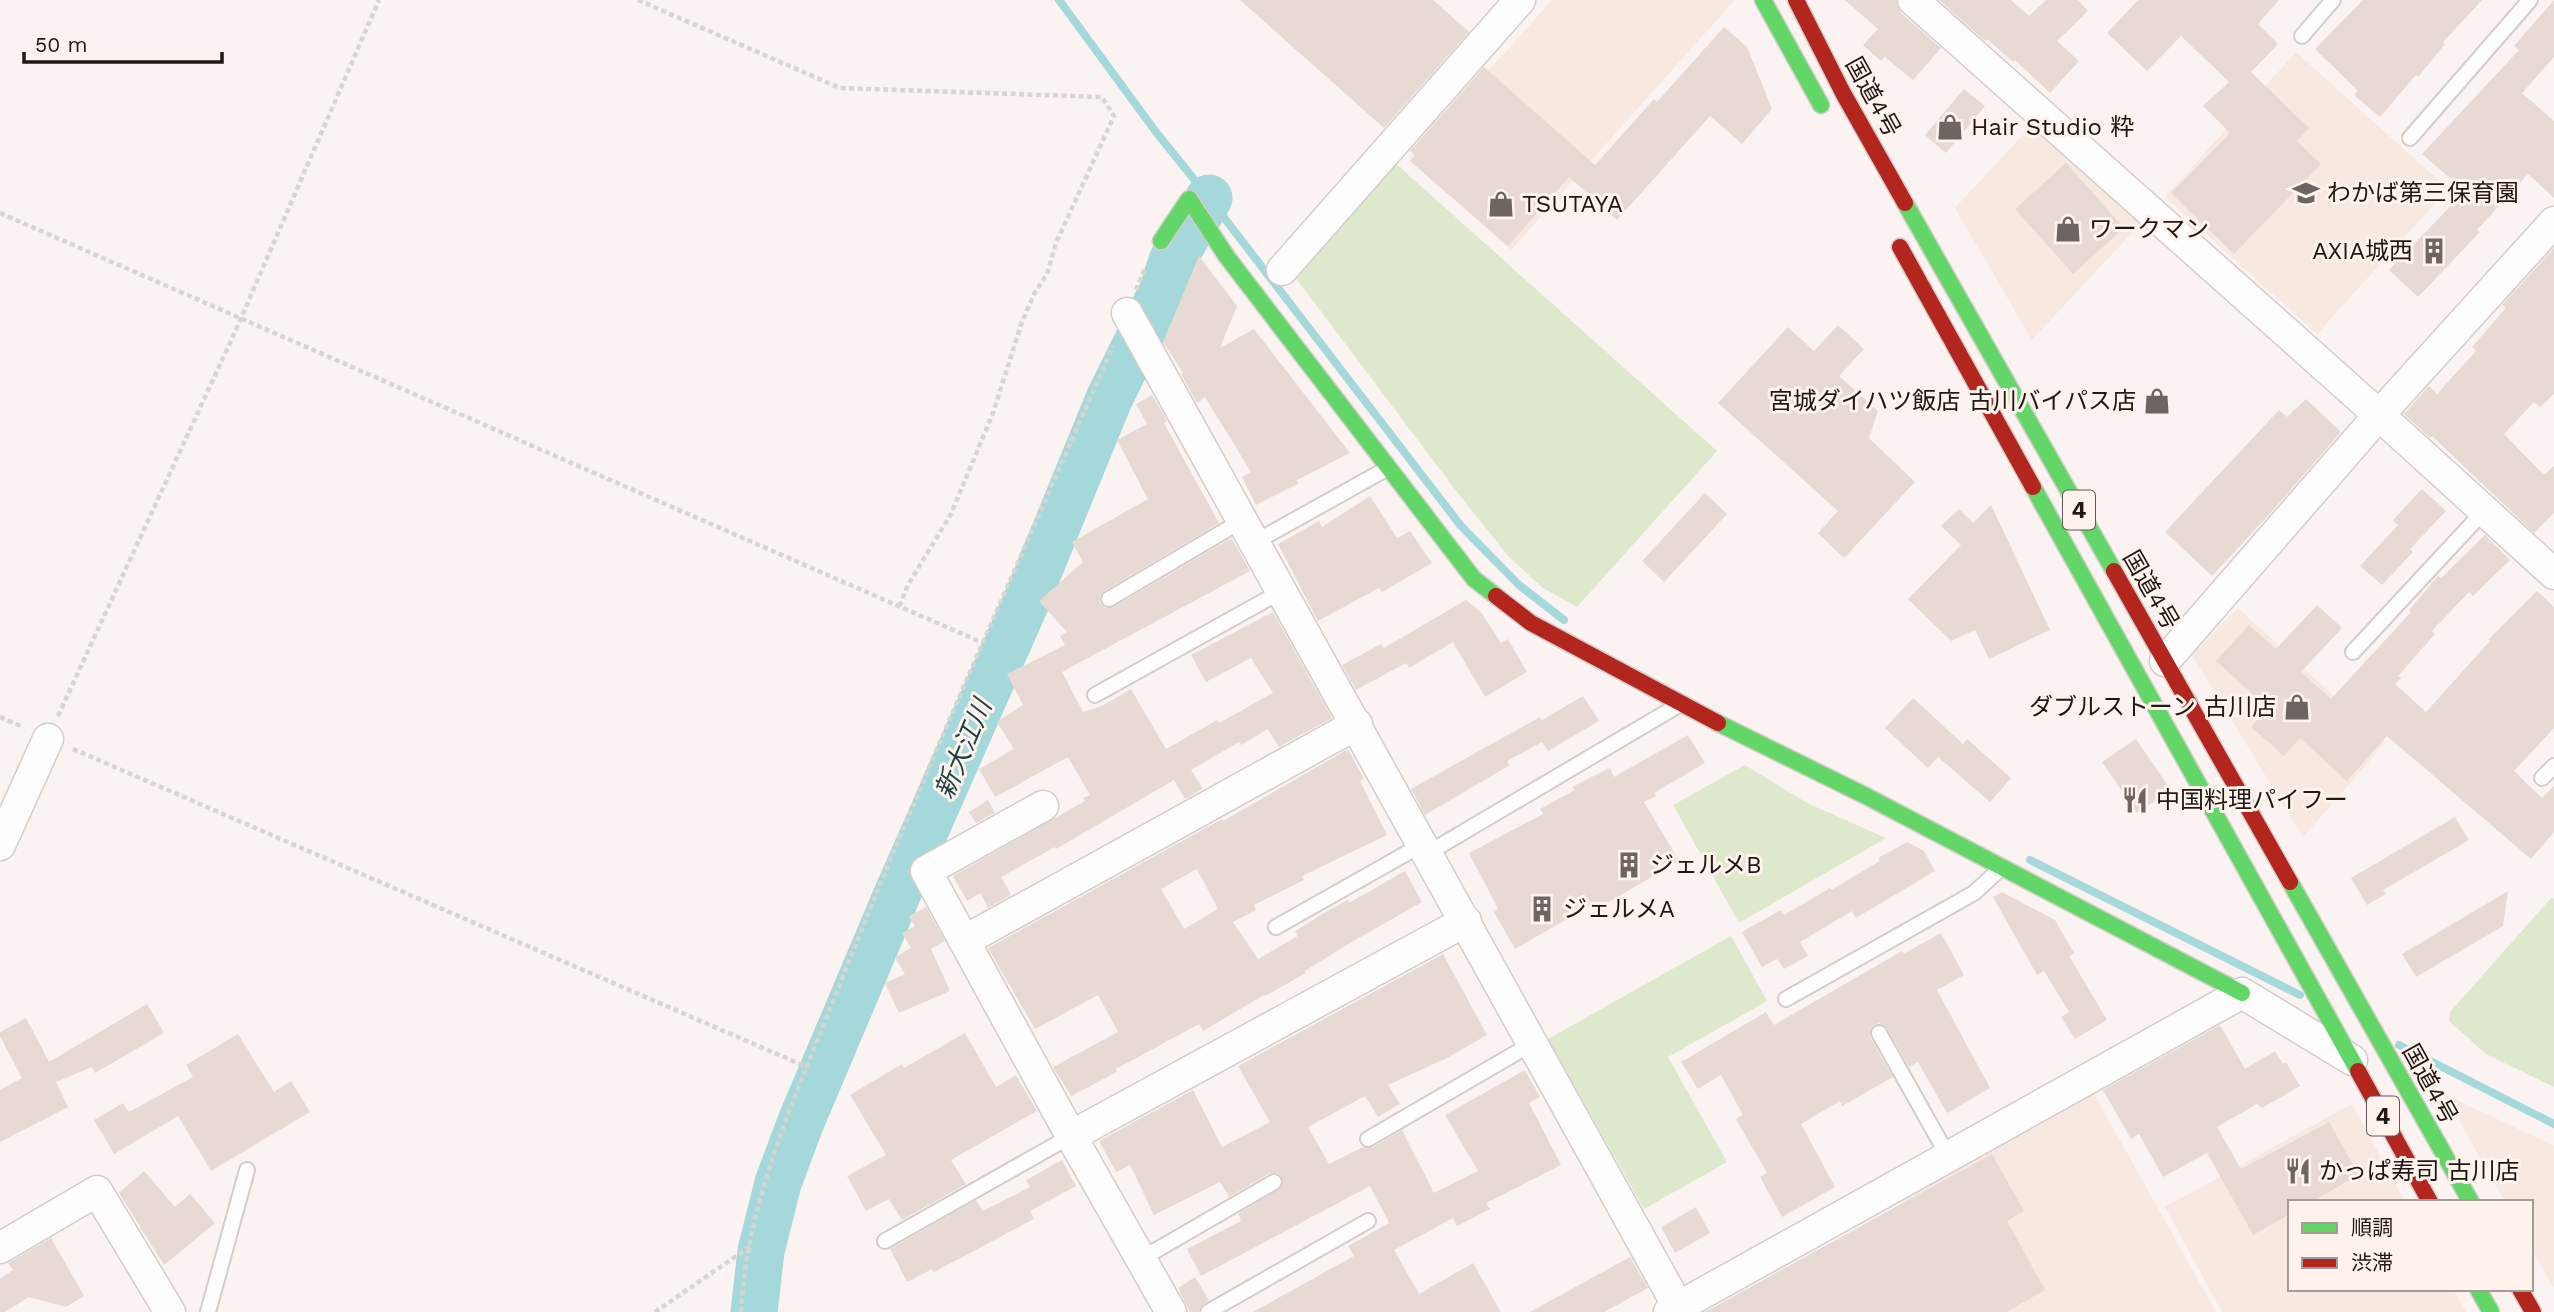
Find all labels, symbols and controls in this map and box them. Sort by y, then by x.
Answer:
scale bar [24,21,222,65]
text: 50 m [35,32,87,57]
street label: 国道4号 [1840,52,1906,142]
shop icon: Hair Studio 粋 [1935,112,1965,142]
place label: Hair Studio 粋 [1971,113,2134,141]
school or university icon: わかば第三保育園 [2291,178,2321,208]
place label: わかば第三保育園 [2327,179,2519,207]
shop icon: TSUTAYA [1486,189,1516,219]
place label: TSUTAYA [1522,190,1623,218]
shop icon: ワークマン [2053,214,2083,244]
place label: ワークマン [2089,215,2209,243]
building icon: AXIA城西 [2419,236,2449,266]
place label: AXIA城西 [2312,237,2413,265]
shop icon: 宮城ダイハツ飯店 古川バイパス店 [2142,386,2172,416]
place label: 宮城ダイハツ飯店 古川バイパス店 [1769,387,2136,415]
road number: 4 [2063,490,2095,530]
street label: 国道4号 [2117,545,2185,635]
shop icon: ダブルストーン 古川店 [2282,692,2312,722]
water label: 新大江川 [929,693,998,803]
place label: ダブルストーン 古川店 [2029,693,2276,721]
restaurant icon: 中国料理パイフー [2120,785,2150,815]
place label: 中国料理パイフー [2156,786,2348,814]
building icon: ジェルメB [1614,850,1644,880]
place label: ジェルメB [1650,851,1762,879]
building icon: ジェルメA [1527,894,1557,924]
place label: ジェルメA [1563,895,1675,923]
street label: 国道4号 [2397,1039,2463,1129]
road number: 4 [2367,1096,2399,1135]
restaurant icon: かっぱ寿司 古川店 [2283,1156,2313,1186]
place label: かっぱ寿司 古川店 [2319,1157,2519,1185]
legend [2288,1200,2533,1291]
text: 順調 [2351,1215,2393,1240]
text: 渋滞 [2351,1250,2393,1275]

